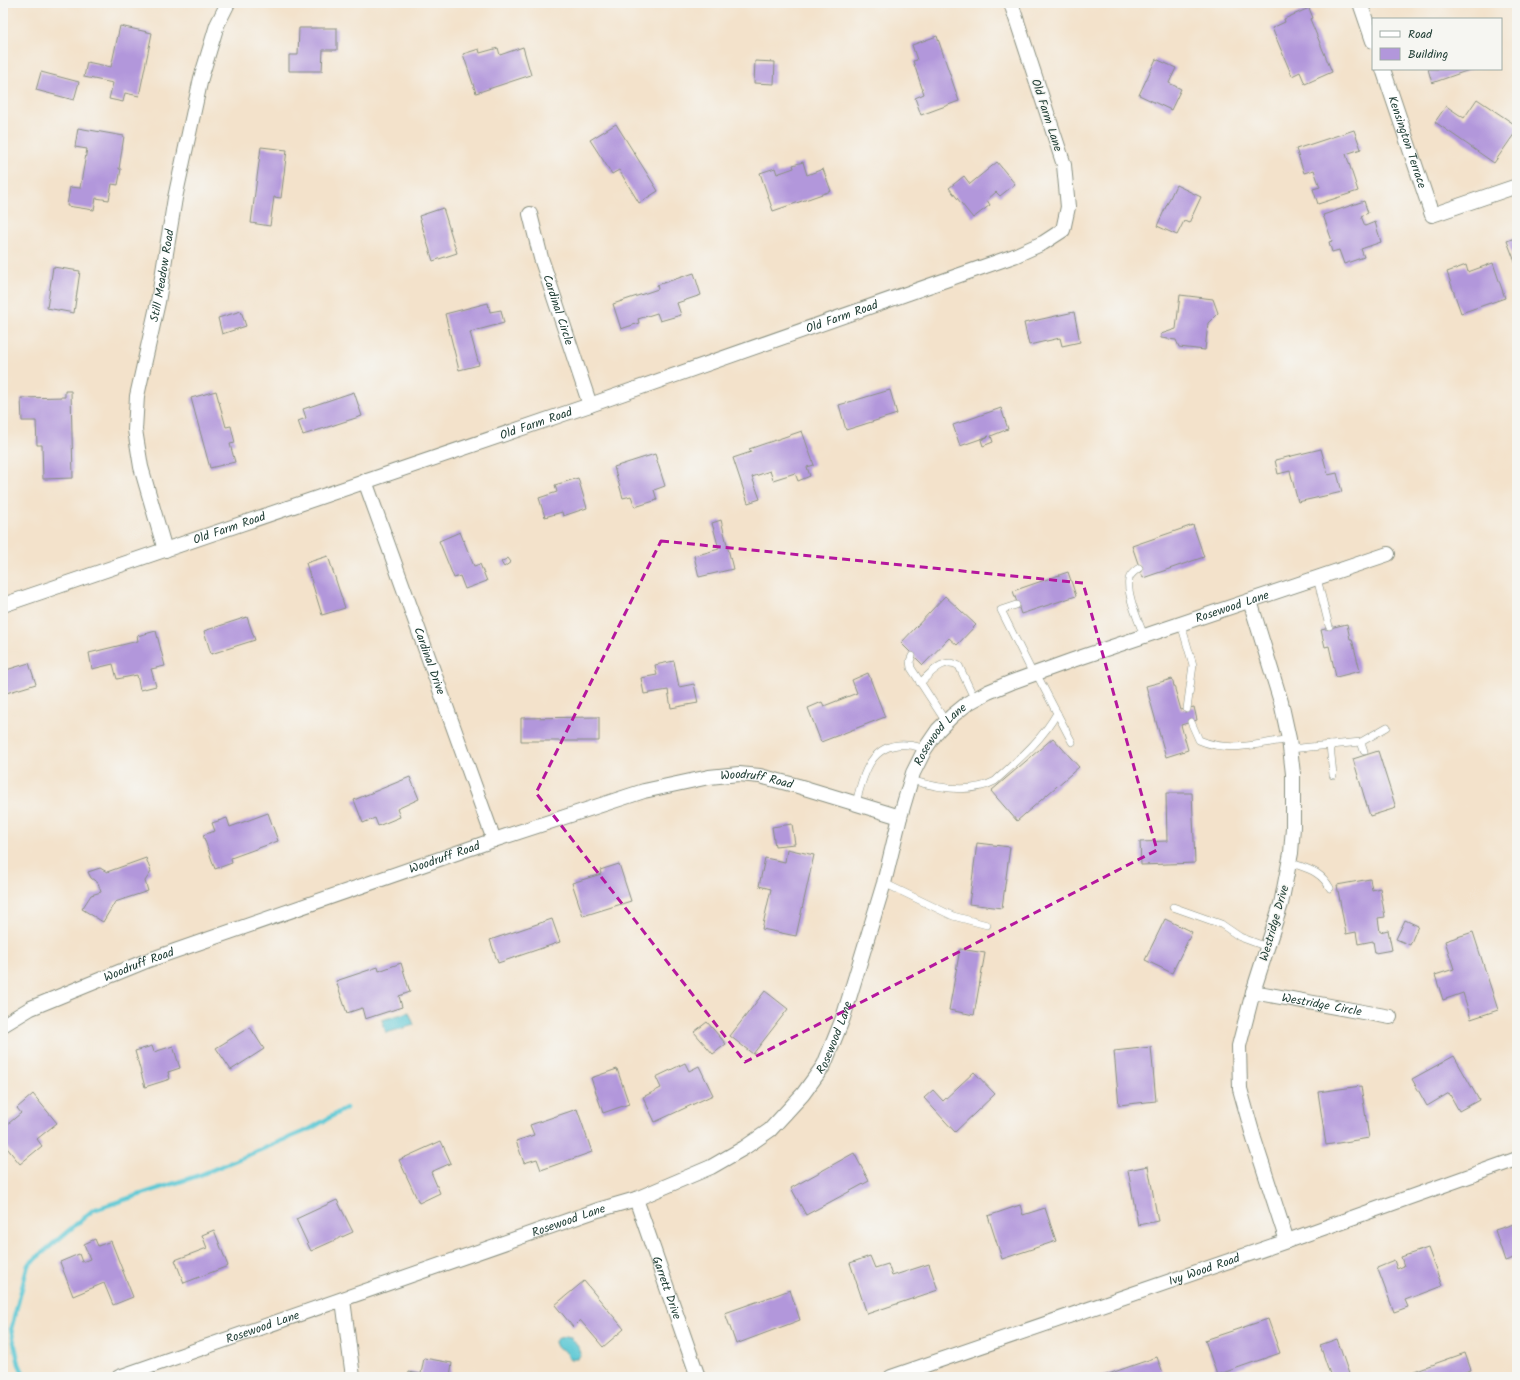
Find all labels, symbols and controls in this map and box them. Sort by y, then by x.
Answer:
legend [1372,18,1502,70]
text: Road [1408,25,1433,44]
text: Building [1408,45,1448,64]
street label: Old Farm Lane [1026,76,1067,154]
street label: Kensington Terrace [1383,93,1432,191]
street label: Still Meadow Road [145,227,180,324]
street label: Cardinal Circle [537,272,579,348]
street label: Old Farm Road [803,295,882,338]
street label: Old Farm Road [497,402,576,445]
street label: Old Farm Road [191,507,269,550]
street label: Rosewood Lane [1193,586,1272,628]
street label: Cardinal Drive [408,624,450,698]
street label: Rosewood Lane [909,698,972,769]
street label: Woodruff Road [719,765,796,795]
street label: Woodruff Road [407,836,484,879]
street label: Westridge Drive [1255,882,1295,963]
street label: Woodruff Road [101,943,178,987]
street label: Westridge Circle [1280,988,1364,1022]
street label: Rosewood Lane [811,999,858,1078]
street label: Rosewood Lane [529,1199,608,1242]
street label: Ivy Wood Road [1166,1249,1243,1291]
street label: Garrett Drive [647,1254,686,1323]
street label: Rosewood Lane [223,1306,303,1349]

